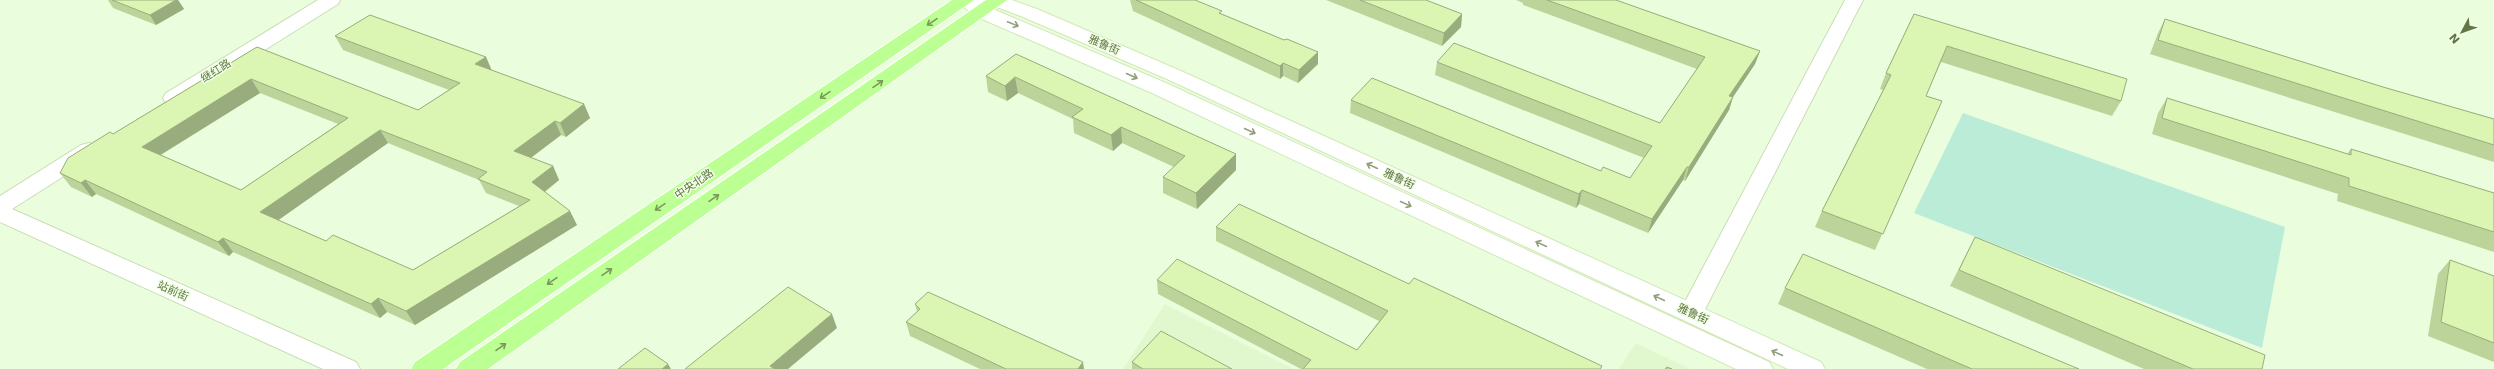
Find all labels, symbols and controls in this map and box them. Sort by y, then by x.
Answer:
north arrow [2442,12,2482,52]
one-way arrow [927,18,938,26]
one-way arrow [1007,21,1019,29]
text: N [2447,30,2463,46]
street label: 雅鲁街 [1086,33,1122,57]
street label: 继红路 [199,57,233,85]
one-way arrow [1126,73,1138,80]
one-way arrow [872,80,883,88]
one-way arrow [820,91,831,99]
one-way arrow [1244,128,1256,135]
one-way arrow [1366,162,1378,169]
street label: 中央北路 [672,166,716,202]
street label: 雅鲁街 [1381,166,1417,192]
one-way arrow [708,194,719,202]
one-way arrow [1400,200,1412,208]
one-way arrow [654,203,665,212]
one-way arrow [1535,240,1547,247]
one-way arrow [601,268,612,276]
one-way arrow [547,277,558,285]
street label: 站前街 [155,278,191,304]
one-way arrow [1653,294,1665,301]
street label: 雅鲁街 [1675,301,1711,327]
one-way arrow [495,343,506,351]
one-way arrow [1771,349,1783,356]

